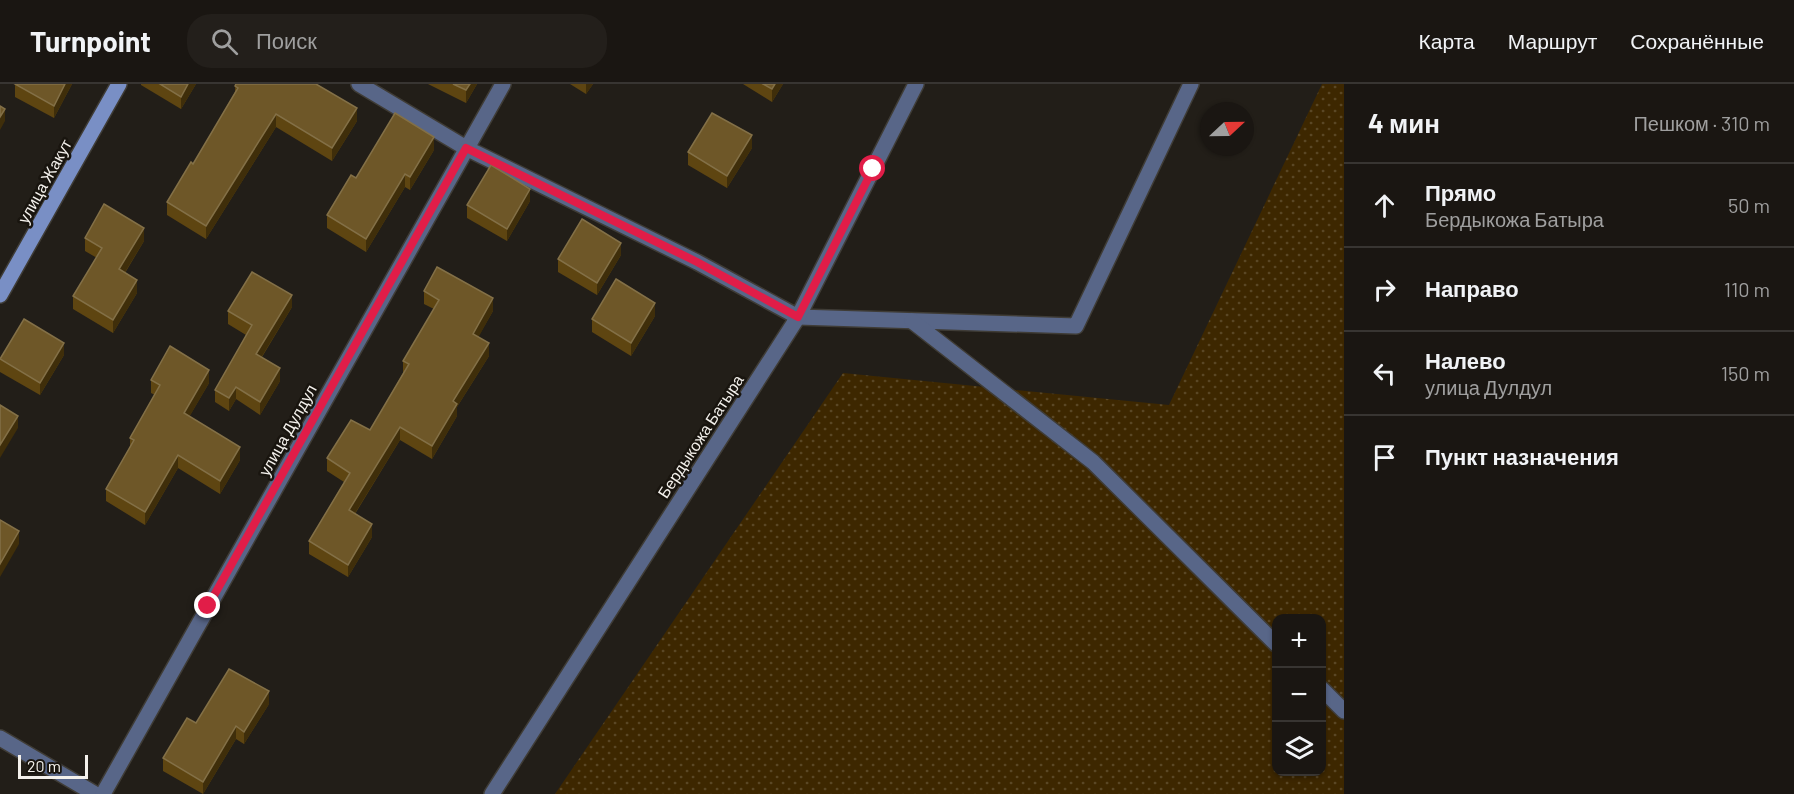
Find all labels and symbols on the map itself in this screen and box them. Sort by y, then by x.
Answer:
north arrow [1200,102,1254,156]
street label: улица Жакут [13,135,75,227]
route start [859,155,885,181]
street label: Бердыкожа Батыра [653,371,747,501]
street label: улица Дулдул [254,381,320,479]
route end [194,592,220,618]
scale bar [18,752,88,780]

